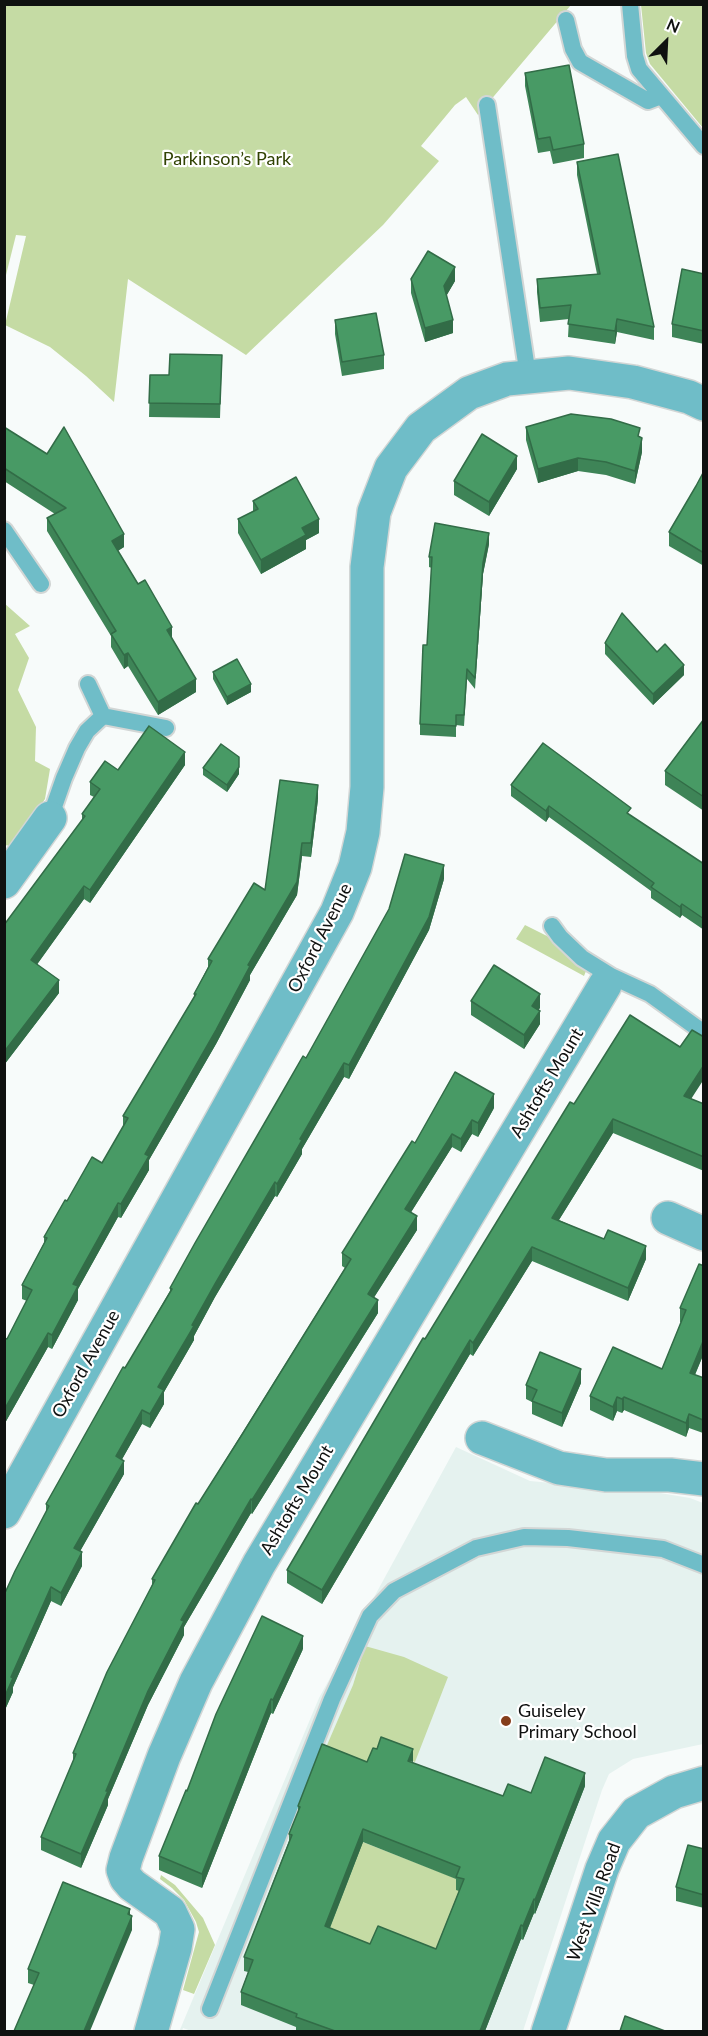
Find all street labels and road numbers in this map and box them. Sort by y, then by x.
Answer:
street label: Oxford Avenue [283,880,357,996]
street label: Ashtofts Mount [506,1024,588,1142]
street label: Oxford Avenue [48,1306,124,1422]
street label: Ashtofts Mount [256,1441,338,1559]
street label: West Villa Road [563,1840,625,1964]

